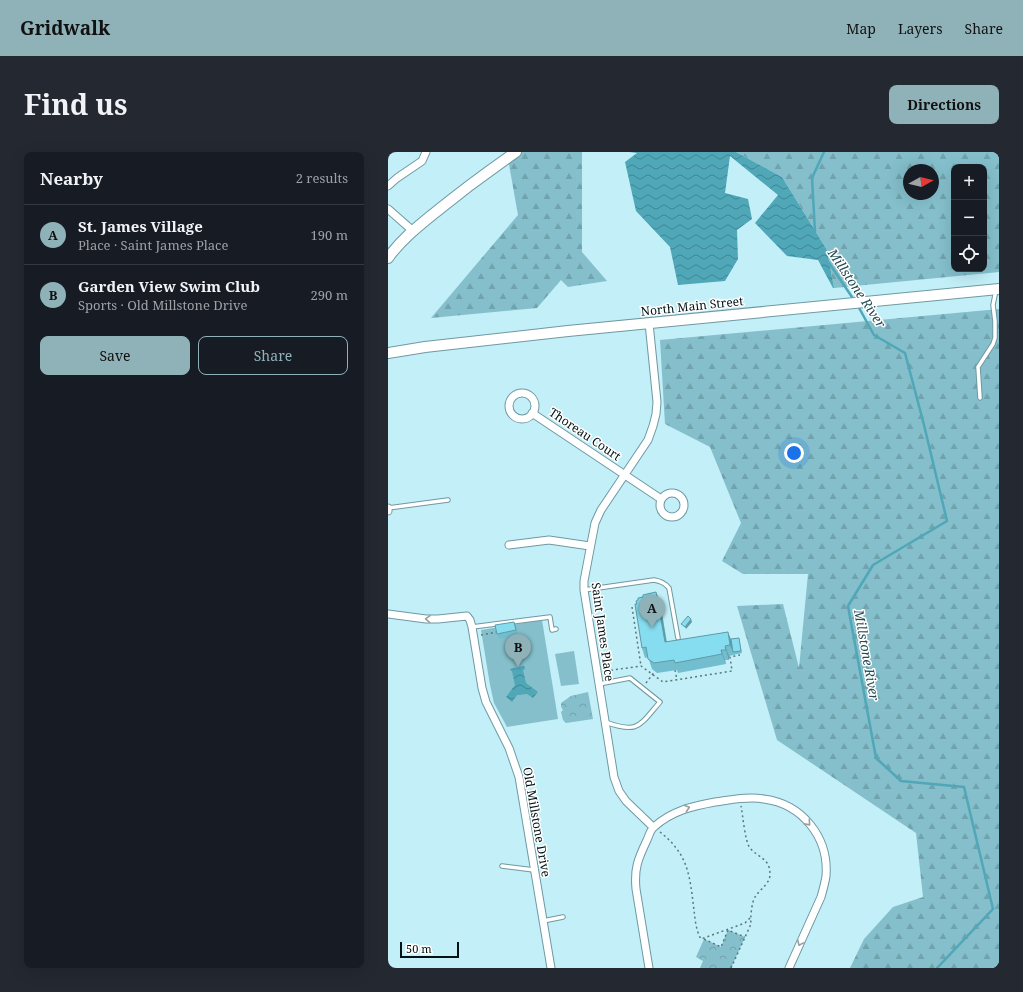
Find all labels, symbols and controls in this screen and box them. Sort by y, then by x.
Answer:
text: Gridwalk [20,15,110,41]
text: Map [846,19,876,38]
text: Layers [898,19,943,38]
text: Share [965,19,1003,38]
text: Find us [24,85,128,123]
button: Directions [889,85,999,124]
north arrow [903,164,939,200]
map controls [951,164,987,272]
button: + [951,164,987,200]
text: Nearby [40,167,103,190]
text: 2 results [296,169,348,187]
button: − [951,200,987,236]
text: St. James Village [78,216,203,236]
text: A [48,226,58,244]
text: 190 m [311,226,348,244]
text: Place · Saint James Place [78,236,228,254]
button: locate [951,236,987,272]
water label: Millstone River [823,244,891,332]
text: Garden View Swim Club [78,276,260,296]
text: B [49,286,57,304]
text: 290 m [311,286,348,304]
street label: North Main Street [640,292,744,320]
text: Sports · Old Millstone Drive [78,296,247,314]
button: Save [40,336,190,375]
button: Share [198,336,348,375]
street label: Thoreau Court [546,404,624,464]
your location [784,443,804,463]
street label: Saint James Place [588,582,618,682]
pin: A [639,595,665,628]
water label: Millstone River [850,607,884,703]
one-way arrow [425,615,431,623]
pin: B [505,634,531,667]
street label: Old Millstone Drive [519,766,555,878]
one-way arrow [683,805,690,813]
one-way arrow [804,818,811,825]
scale bar [400,940,459,959]
one-way arrow [797,940,805,947]
text: 50 m [406,941,432,956]

